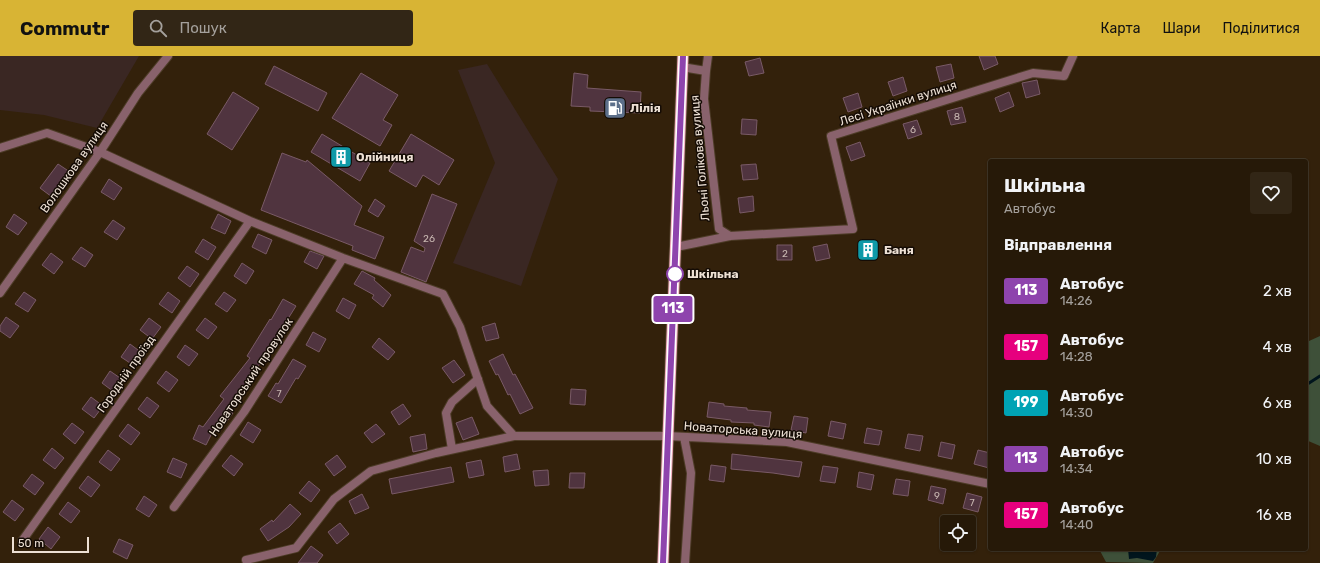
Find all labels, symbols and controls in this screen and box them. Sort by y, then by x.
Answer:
search box [133,10,413,46]
text: Commutr [20,17,109,40]
icon: search [147,17,169,39]
text: Пошук [179,19,227,37]
text: Карта [1101,20,1140,37]
text: Шари [1162,20,1200,37]
text: Поділитися [1222,20,1300,37]
street label: Лесі Українки вулиця [838,77,958,129]
street label: Льоні Голікова вулиця [688,94,712,222]
fuel station icon: Лілія [602,95,628,121]
place label: Лілія [630,101,661,115]
house number: 8 [954,111,960,123]
street label: Волошкова вулиця [37,119,111,215]
house number: 6 [910,124,916,136]
building icon: Олійниця [328,144,354,170]
place label: Олійниця [356,150,413,164]
button: heart [1250,172,1292,214]
text: Шкільна [1004,174,1086,197]
text: Автобус [1004,201,1056,216]
house number: 26 [423,233,435,245]
text: Відправлення [1004,236,1112,254]
building icon: Баня [855,237,881,263]
place label: Баня [884,243,914,257]
house number: 2 [782,248,788,260]
marker: Шкільна [666,265,684,283]
place label: Шкільна [687,267,739,281]
text: Автобус [1060,275,1124,293]
text: 113 [1014,282,1038,299]
text: 2 хв [1263,282,1292,300]
text: 14:26 [1060,293,1092,308]
line badge: 113 [650,296,696,322]
text: 113 [661,300,685,317]
street label: Новаторський провулок [206,315,296,439]
text: Автобус [1060,331,1124,349]
street label: Городній проїзд [94,333,158,415]
text: 157 [1014,338,1038,355]
text: 4 хв [1263,338,1292,356]
text: 14:28 [1060,349,1093,364]
text: Автобус [1060,387,1124,405]
house number: 7 [276,388,282,400]
text: 199 [1014,394,1038,411]
text: 6 хв [1263,394,1292,412]
text: 14:30 [1060,405,1093,420]
street label: Новаторська вулиця [683,419,803,441]
text: Автобус [1060,443,1124,461]
text: 113 [1014,450,1038,467]
text: 10 хв [1256,450,1292,468]
text: 14:34 [1060,461,1093,476]
house number: 9 [934,490,940,502]
house number: 7 [969,497,975,509]
text: Автобус [1060,499,1124,517]
text: 157 [1014,506,1038,523]
text: 16 хв [1256,506,1292,524]
map controls [940,515,976,551]
button: locate [940,515,976,551]
text: 14:40 [1060,517,1093,532]
scale bar [12,535,89,554]
text: 50 m [18,537,44,550]

